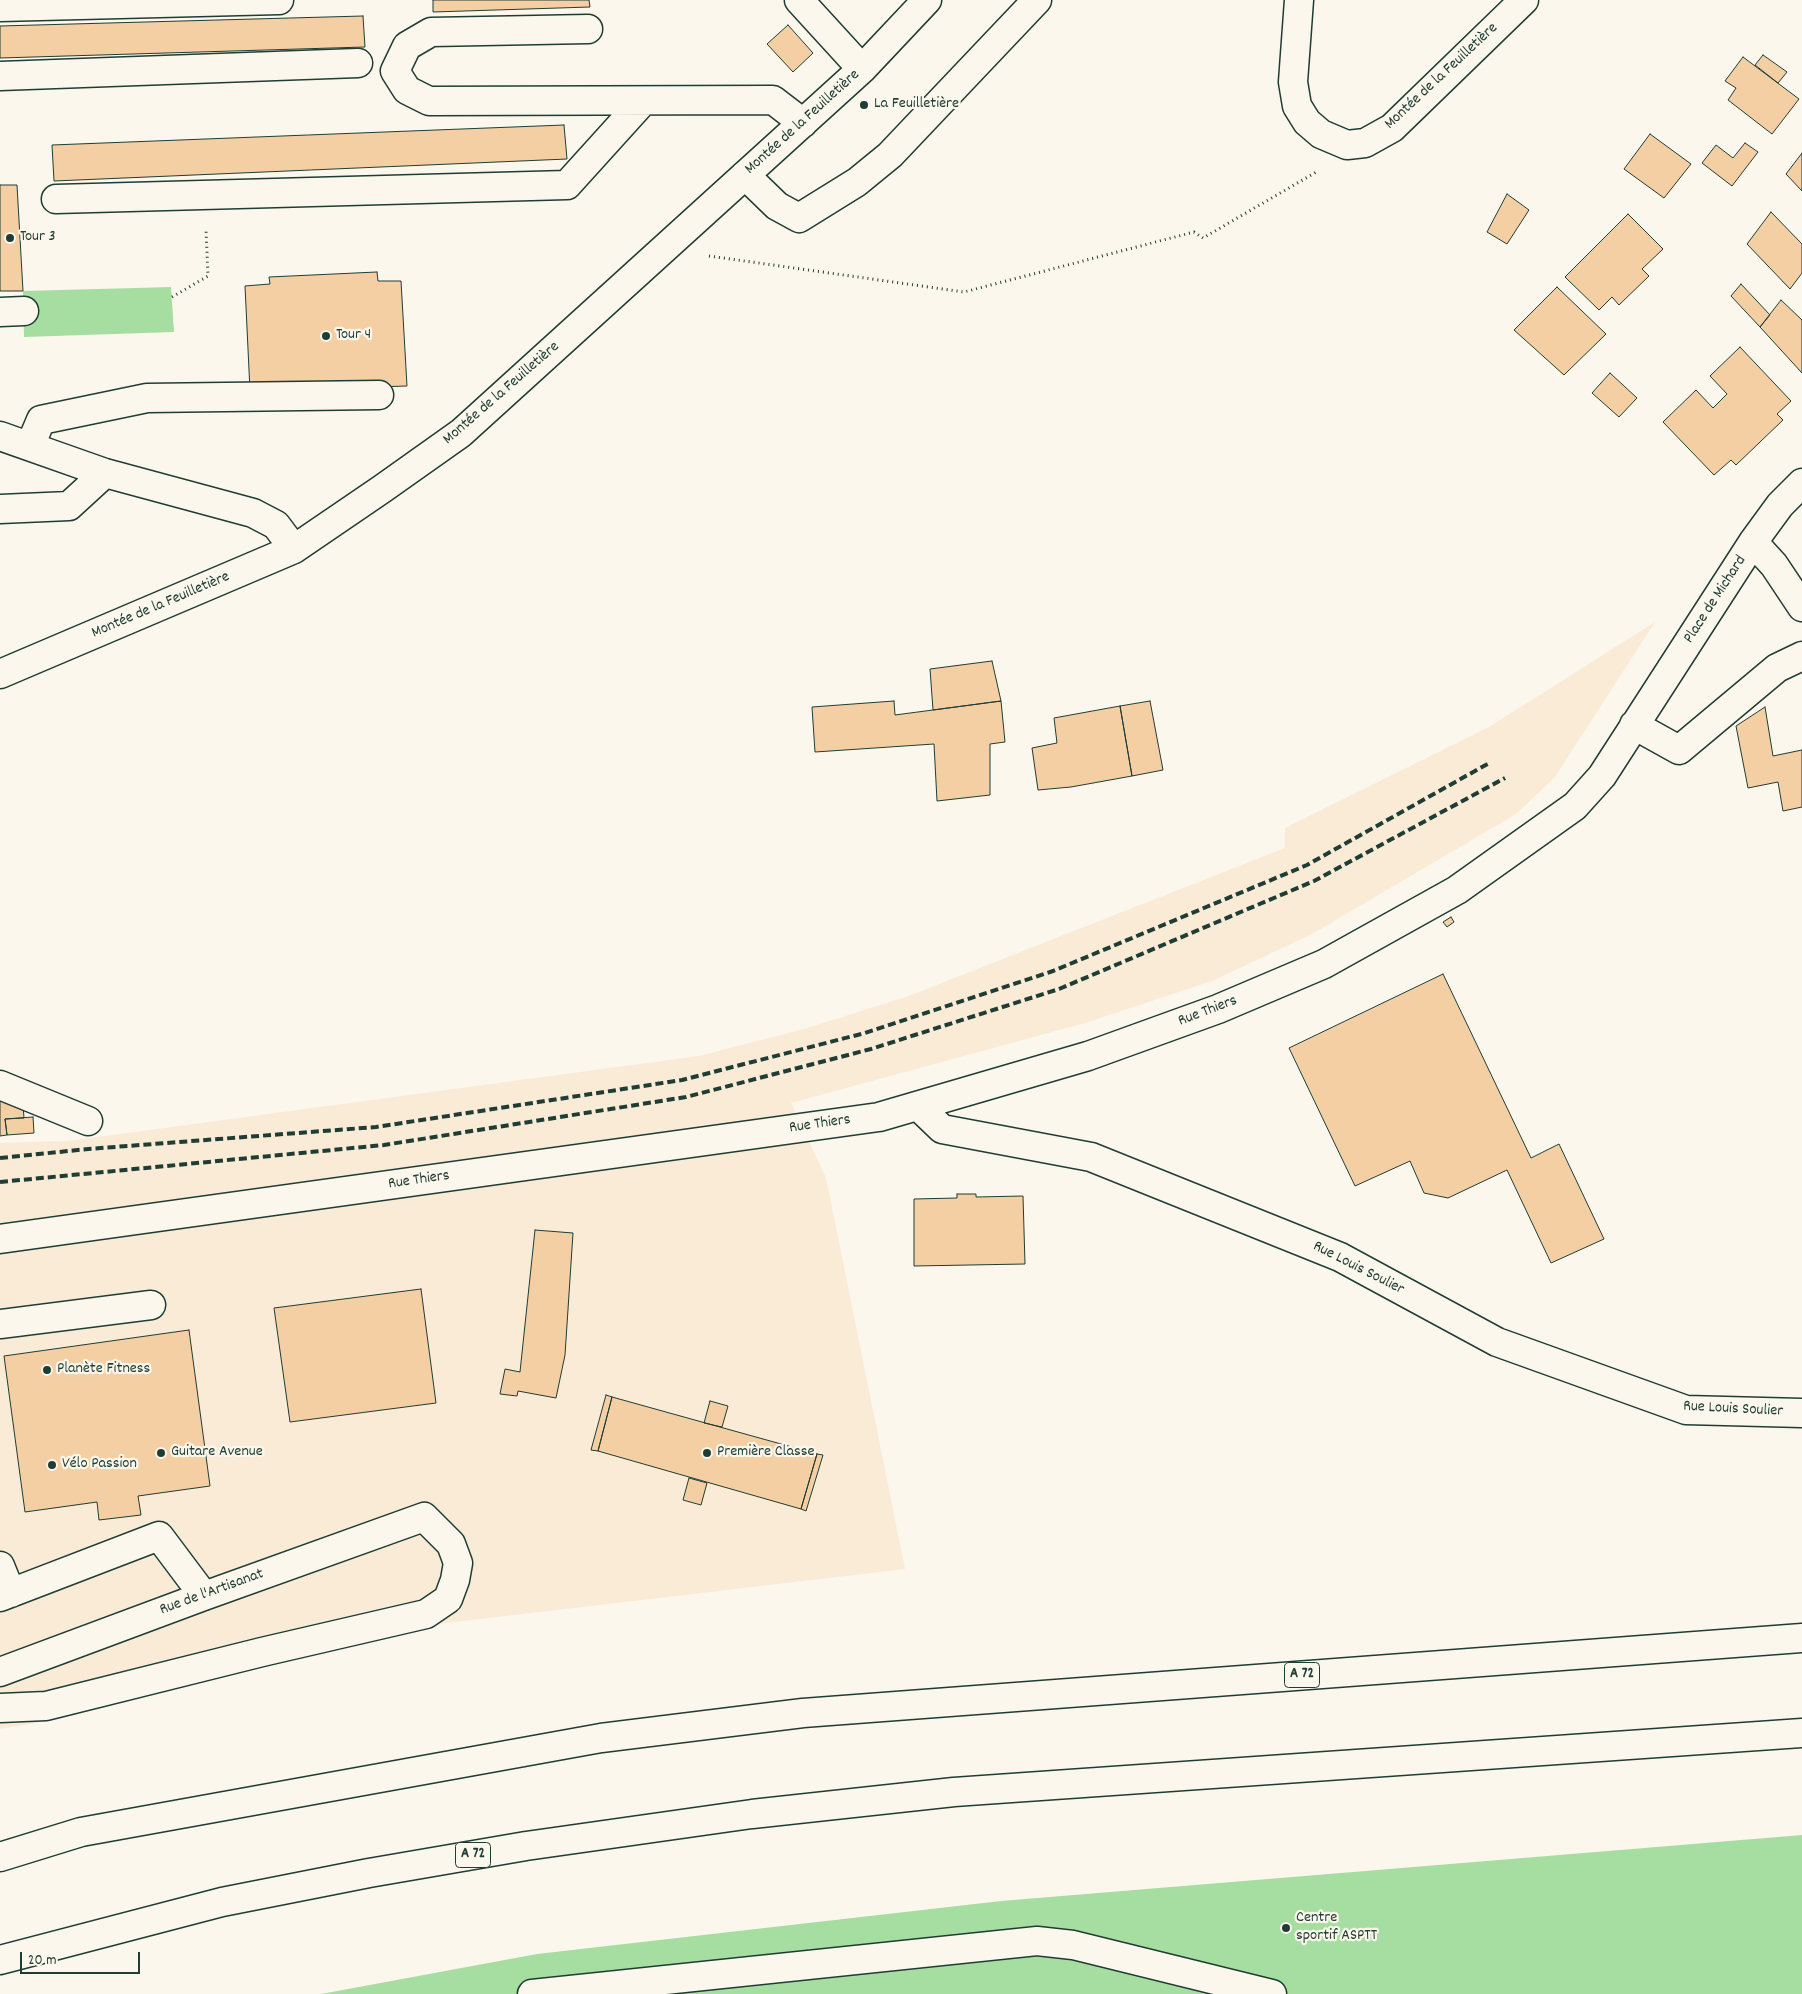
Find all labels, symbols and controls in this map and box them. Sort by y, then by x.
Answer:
street label: Montée de la Feuilletière [1381,20,1503,134]
street label: Montée de la Feuilletière [742,66,864,180]
place label: La Feuilletière [874,95,959,115]
marker: La Feuilletière [858,99,870,111]
place label: Tour 3 [20,228,56,248]
marker: Tour 3 [4,232,16,244]
place label: Tour 4 [336,326,371,346]
marker: Tour 4 [320,330,332,342]
street label: Montée de la Feuilletière [440,338,564,450]
street label: Place de Michard [1680,552,1752,648]
street label: Montée de la Feuilletière [89,568,233,644]
street label: Rue Thiers [1176,992,1240,1032]
street label: Rue Thiers [788,1111,852,1139]
street label: Rue Thiers [387,1167,451,1195]
street label: Rue Louis Soulier [1309,1238,1407,1300]
place label: Planète Fitness [57,1360,150,1380]
marker: Planète Fitness [41,1364,53,1376]
street label: Rue Louis Soulier [1683,1398,1783,1422]
place label: Guitare Avenue [171,1443,263,1463]
place label: Première Classe [717,1443,814,1463]
marker: Guitare Avenue [155,1447,167,1459]
marker: Première Classe [701,1447,713,1459]
place label: Vélo Passion [62,1455,137,1475]
marker: Vélo Passion [46,1459,58,1471]
street label: Rue de l'Artisanat [157,1565,267,1621]
road number: A 72 [1284,1662,1320,1688]
road number: A 72 [456,1842,490,1868]
place label: Centre sportif ASPTT [1296,1909,1377,1947]
marker: Centre sportif ASPTT [1280,1922,1292,1934]
scale bar [22,1942,142,1974]
text: 20 m [28,1950,56,1972]

